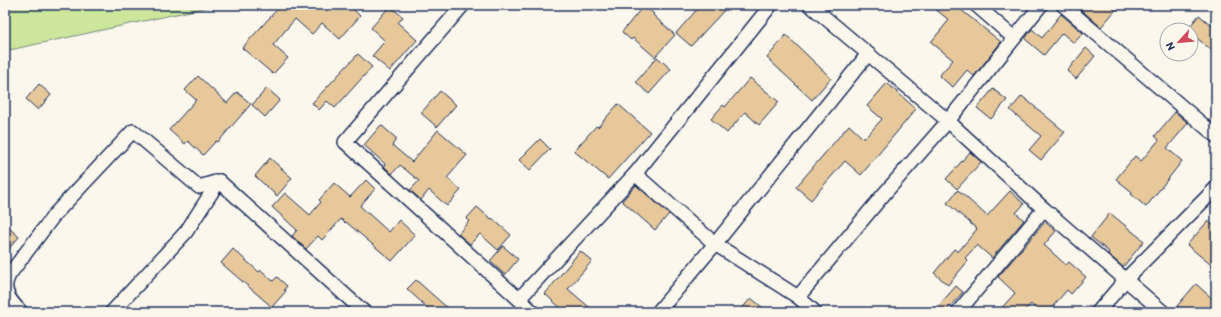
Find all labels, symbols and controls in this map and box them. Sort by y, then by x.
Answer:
north arrow [1159,22,1199,62]
text: N [1163,40,1178,53]

